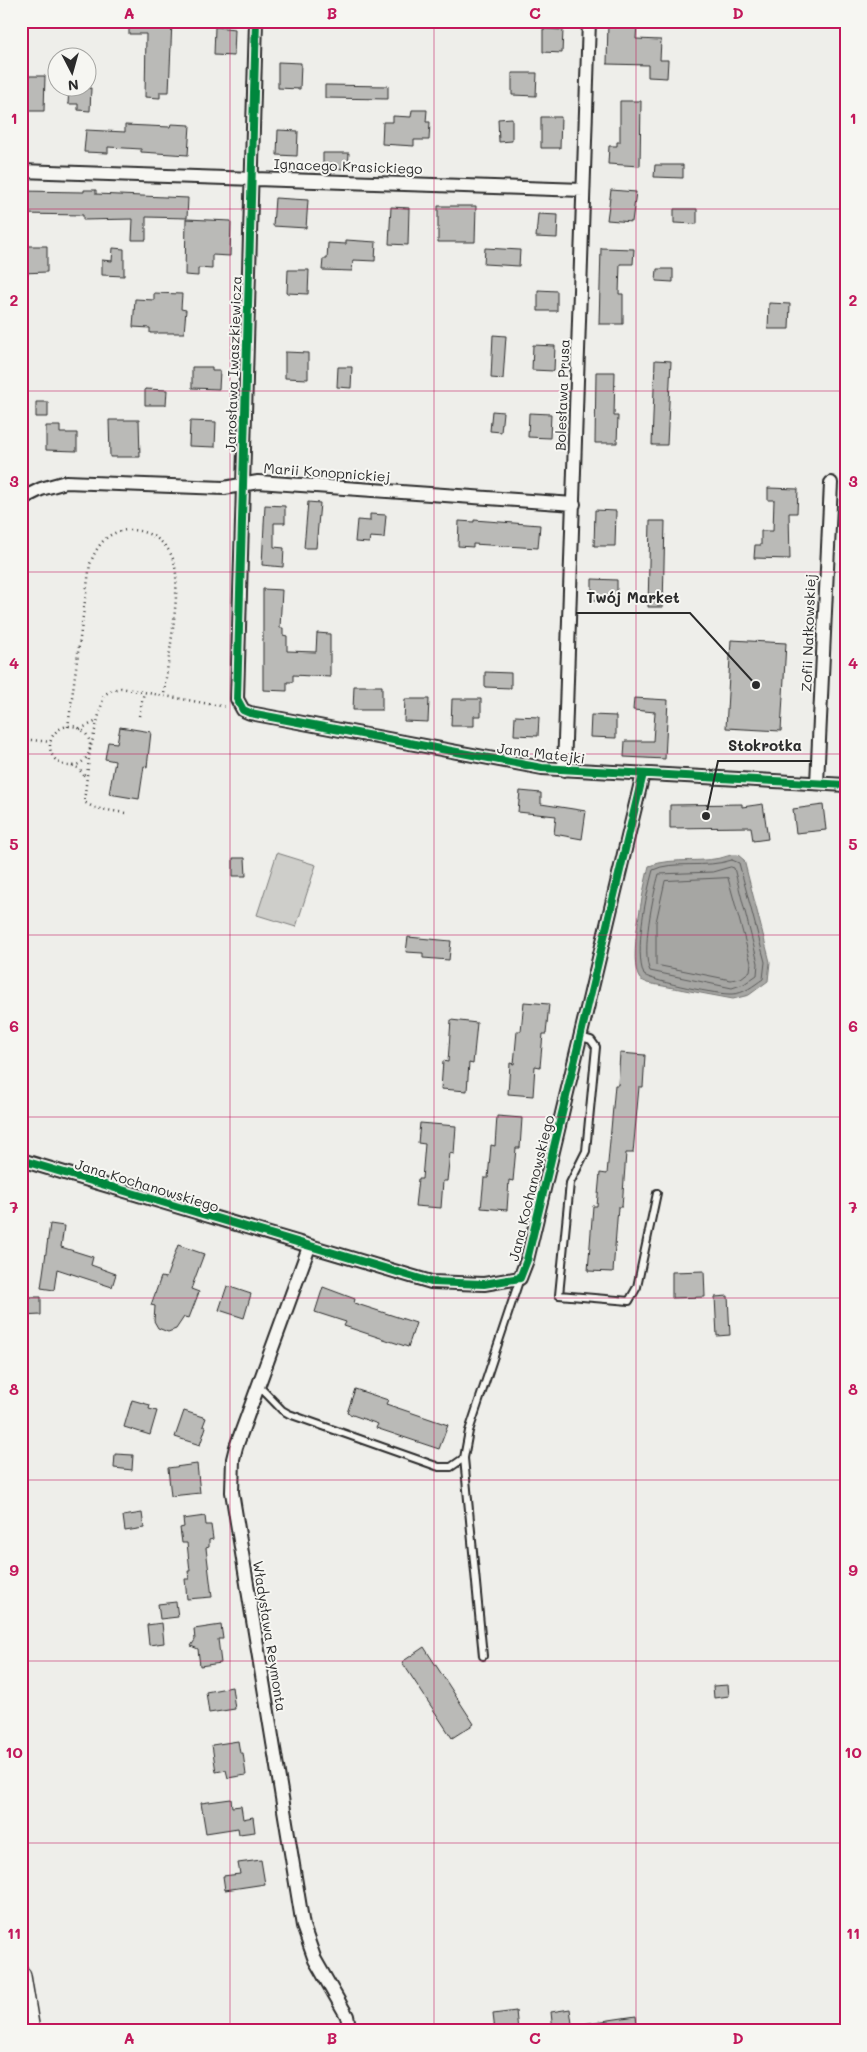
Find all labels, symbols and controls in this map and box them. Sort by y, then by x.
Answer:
text: A [123,2,135,23]
text: B [327,2,337,23]
text: C [529,2,541,23]
text: D [732,2,744,23]
north arrow [48,48,98,98]
text: N [67,75,80,95]
text: 1 [10,107,18,128]
text: 1 [849,107,857,128]
street label: Ignacego Krasickiego [273,154,423,178]
street label: Jarosława Iwaszkiewicza [220,276,246,452]
text: 2 [10,289,19,310]
text: 2 [849,289,858,310]
street label: Bolesława Prusa [551,339,573,451]
street label: Marii Konopnickiej [263,458,391,486]
text: 3 [9,470,19,491]
text: 3 [848,470,858,491]
street label: Zofii Nałkowskiej [796,574,820,692]
callout: Twój Market [576,583,690,613]
text: Twój Market [586,587,680,607]
text: 4 [9,652,19,673]
text: 4 [848,652,858,673]
callout: Stokrotka [718,731,812,761]
text: Stokrotka [728,735,802,755]
street label: Jana Matejki [496,738,586,768]
text: 5 [9,833,19,854]
text: 5 [848,833,858,854]
text: 6 [9,1015,19,1036]
text: 6 [848,1015,858,1036]
street label: Jana Kochanowskiego [504,1113,558,1263]
street label: Jana Kochanowskiego [73,1154,221,1216]
text: 7 [10,1196,19,1217]
text: 7 [849,1196,858,1217]
text: 8 [9,1378,19,1399]
text: 8 [848,1378,858,1399]
text: 9 [9,1559,19,1580]
street label: Władysława Reymonta [249,1559,291,1713]
text: 9 [848,1559,858,1580]
text: 10 [5,1741,23,1762]
text: 10 [844,1741,862,1762]
text: 11 [7,1922,21,1943]
text: 11 [846,1922,860,1943]
text: A [123,2027,135,2048]
text: B [327,2027,337,2048]
text: C [529,2027,541,2048]
text: D [732,2027,744,2048]

